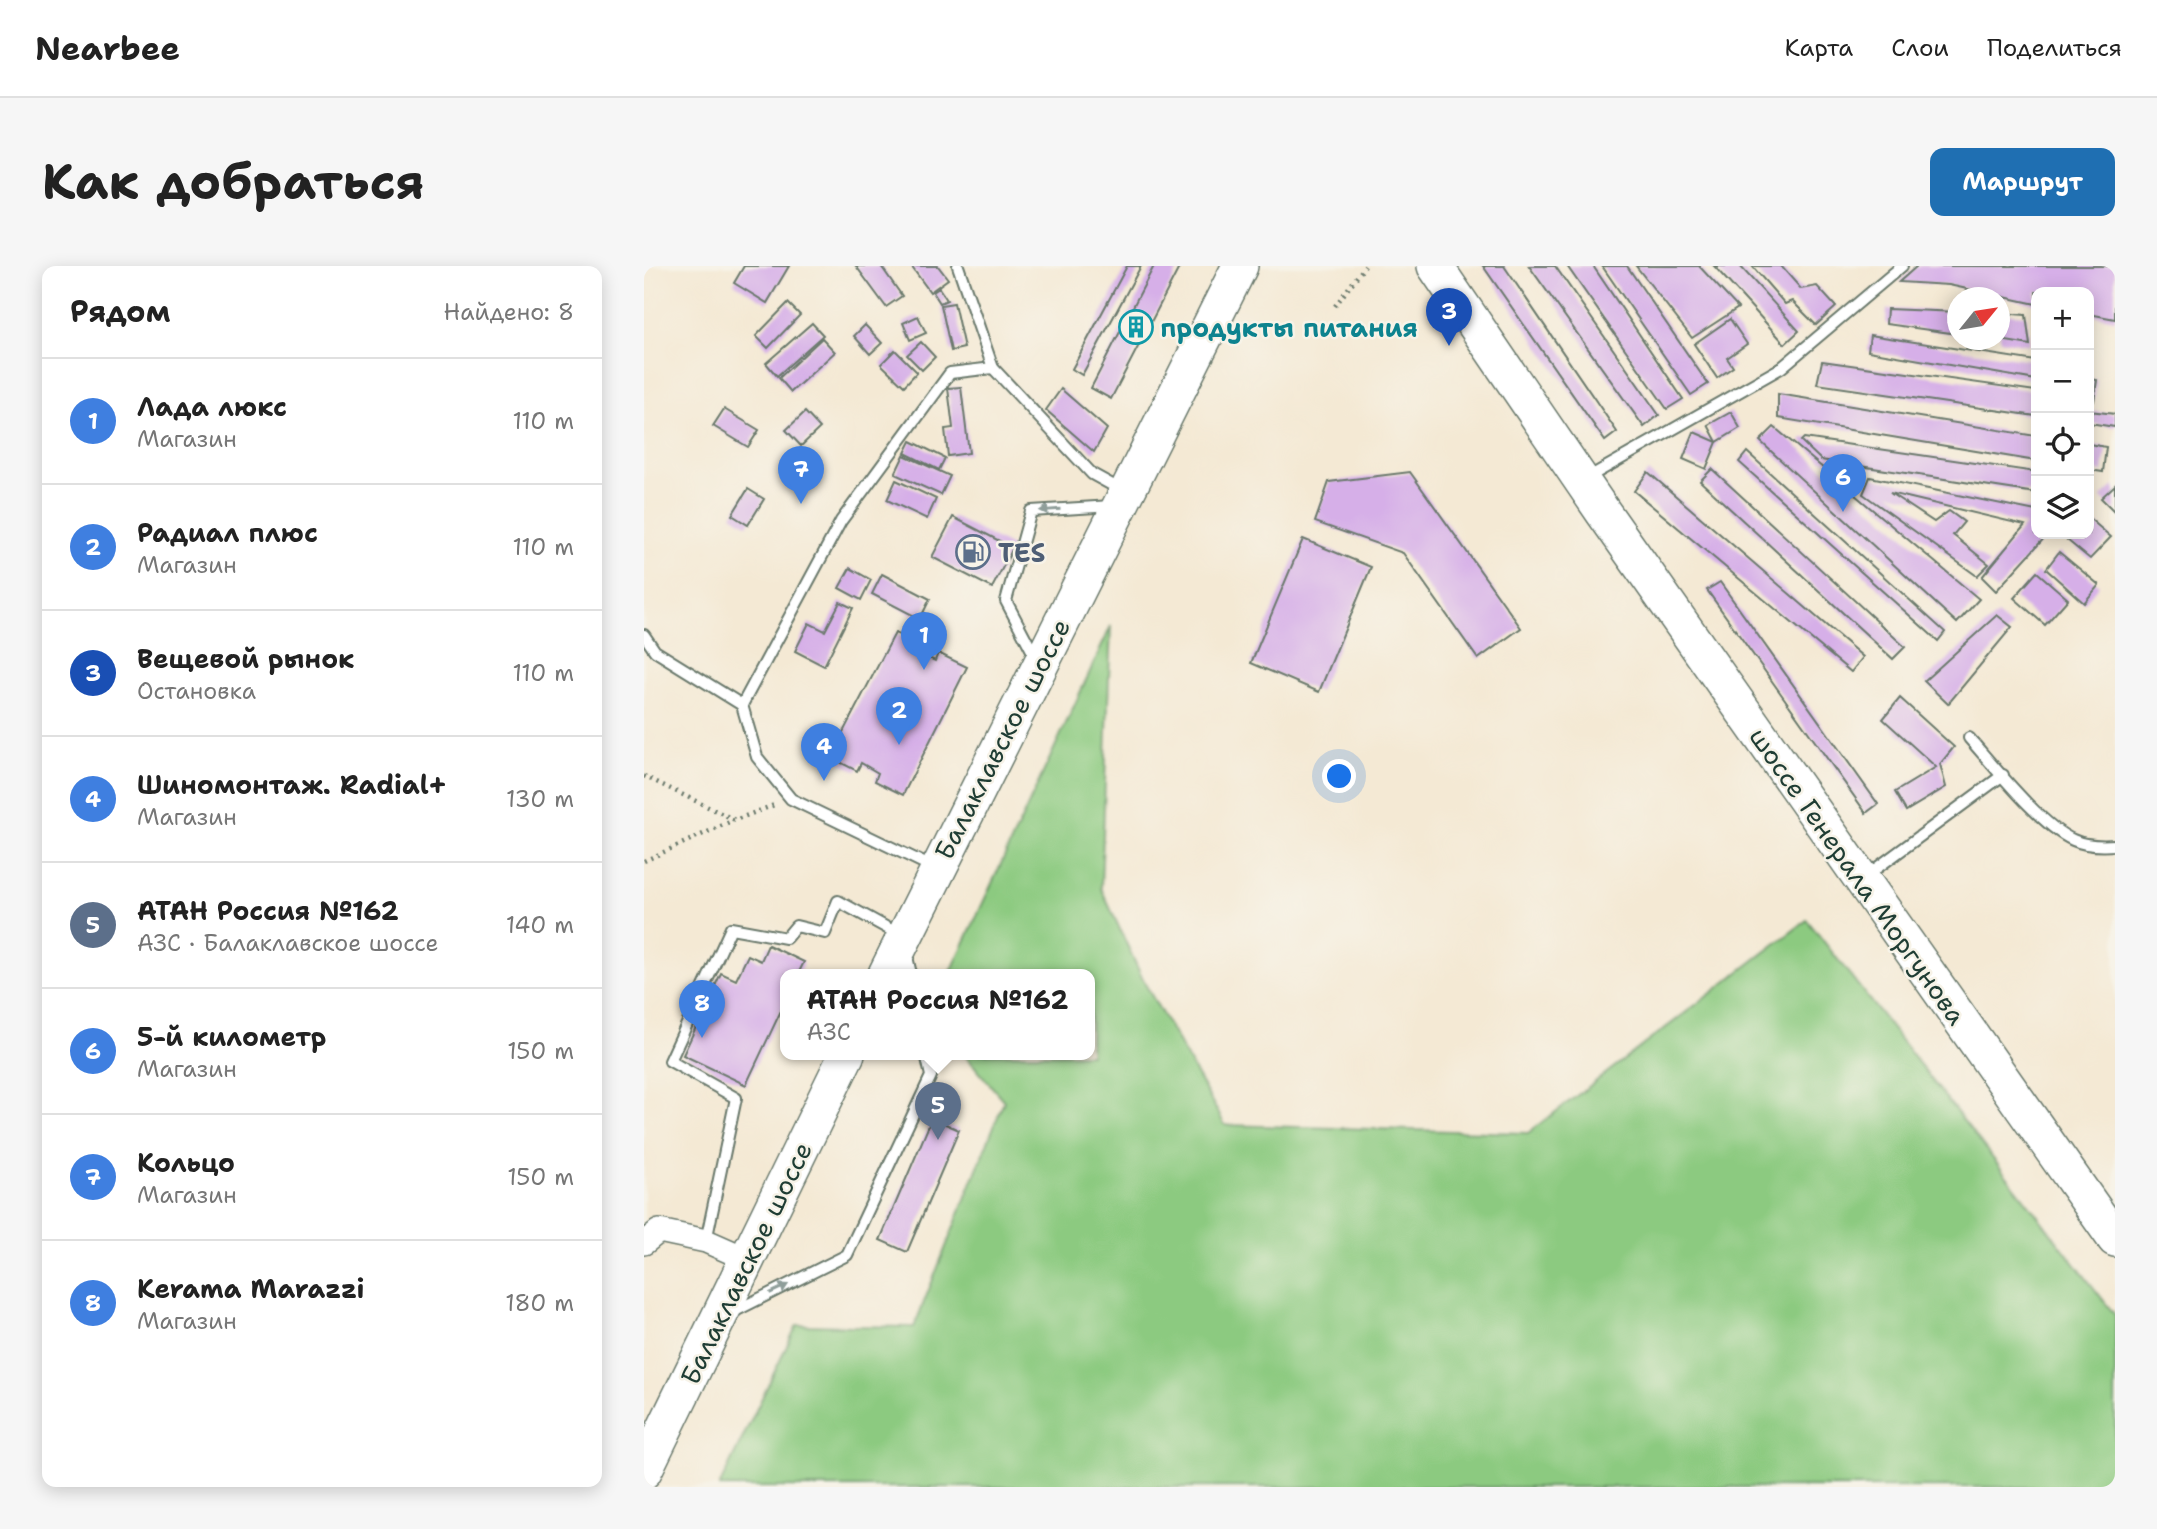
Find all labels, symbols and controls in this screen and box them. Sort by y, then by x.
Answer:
text: Nearbee [35,26,180,71]
text: Карта [1785,32,1853,64]
text: Слои [1891,32,1949,64]
text: Поделиться [1987,32,2122,64]
button: Маршрут [1930,148,2115,216]
text: Как добраться [42,149,424,215]
north arrow [1947,287,2010,350]
map controls [2031,287,2094,539]
button: + [2031,287,2094,350]
pin: 3 [1426,288,1472,346]
text: Рядом [70,291,170,332]
text: Найдено: 8 [444,297,574,327]
building icon: продукты питания [1117,308,1155,346]
place label: продукты питания [1160,310,1418,345]
button: − [2031,350,2094,413]
text: Лада люкс [137,389,287,424]
text: 1 [88,406,98,436]
text: 110 m [512,406,574,436]
button: locate [2031,413,2094,476]
text: Магазин [137,424,237,454]
pin: 7 [778,446,824,504]
pin: 6 [1820,454,1866,512]
button: layers [2031,476,2094,539]
one-way arrow [1039,505,1061,516]
text: Радиал плюс [137,515,318,550]
text: 2 [85,532,101,562]
text: 110 m [512,532,574,562]
fuel station icon: TES [954,533,992,571]
place label: TES [998,535,1045,570]
text: Магазин [137,550,237,580]
pin: 1 [901,612,947,670]
street label: Балаклавское шоссе [926,613,1078,865]
text: Вещевой рынок [137,641,354,676]
text: 3 [85,658,101,688]
text: 110 m [512,658,574,688]
text: Остановка [137,676,256,706]
pin: 2 [876,687,922,745]
street label: шоссе Генерала Моргунова [1742,720,1974,1032]
pin: 4 [801,723,847,781]
your location [1322,759,1356,793]
text: Шиномонтаж. Radial+ [137,767,447,802]
text: 4 [85,784,101,814]
text: 130 m [506,784,574,814]
text: Магазин [137,802,237,832]
text: АТАН Россия №162 [137,893,399,928]
text: 5 [86,910,100,940]
text: 140 m [506,910,574,940]
text: АЗС · Балаклавское шоссе [137,928,439,958]
popup [780,969,1095,1060]
pin: 8 [679,980,725,1038]
text: АТАН Россия №162 [807,982,1068,1017]
text: АЗС [807,1017,851,1047]
text: 5-й километр [137,1019,326,1054]
text: 6 [85,1036,101,1066]
text: 150 m [507,1036,574,1066]
text: Магазин [137,1054,237,1084]
pin: 5 [915,1082,961,1140]
street label: Балаклавское шоссе [672,1136,820,1390]
text: Кольцо [137,1145,235,1180]
text: 7 [85,1162,101,1192]
text: 150 m [507,1162,574,1192]
text: Магазин [137,1180,237,1210]
text: Kerama Marazzi [137,1271,364,1306]
one-way arrow [769,1284,789,1295]
text: 8 [85,1288,101,1318]
text: 180 m [505,1288,574,1318]
text: Магазин [137,1306,237,1336]

